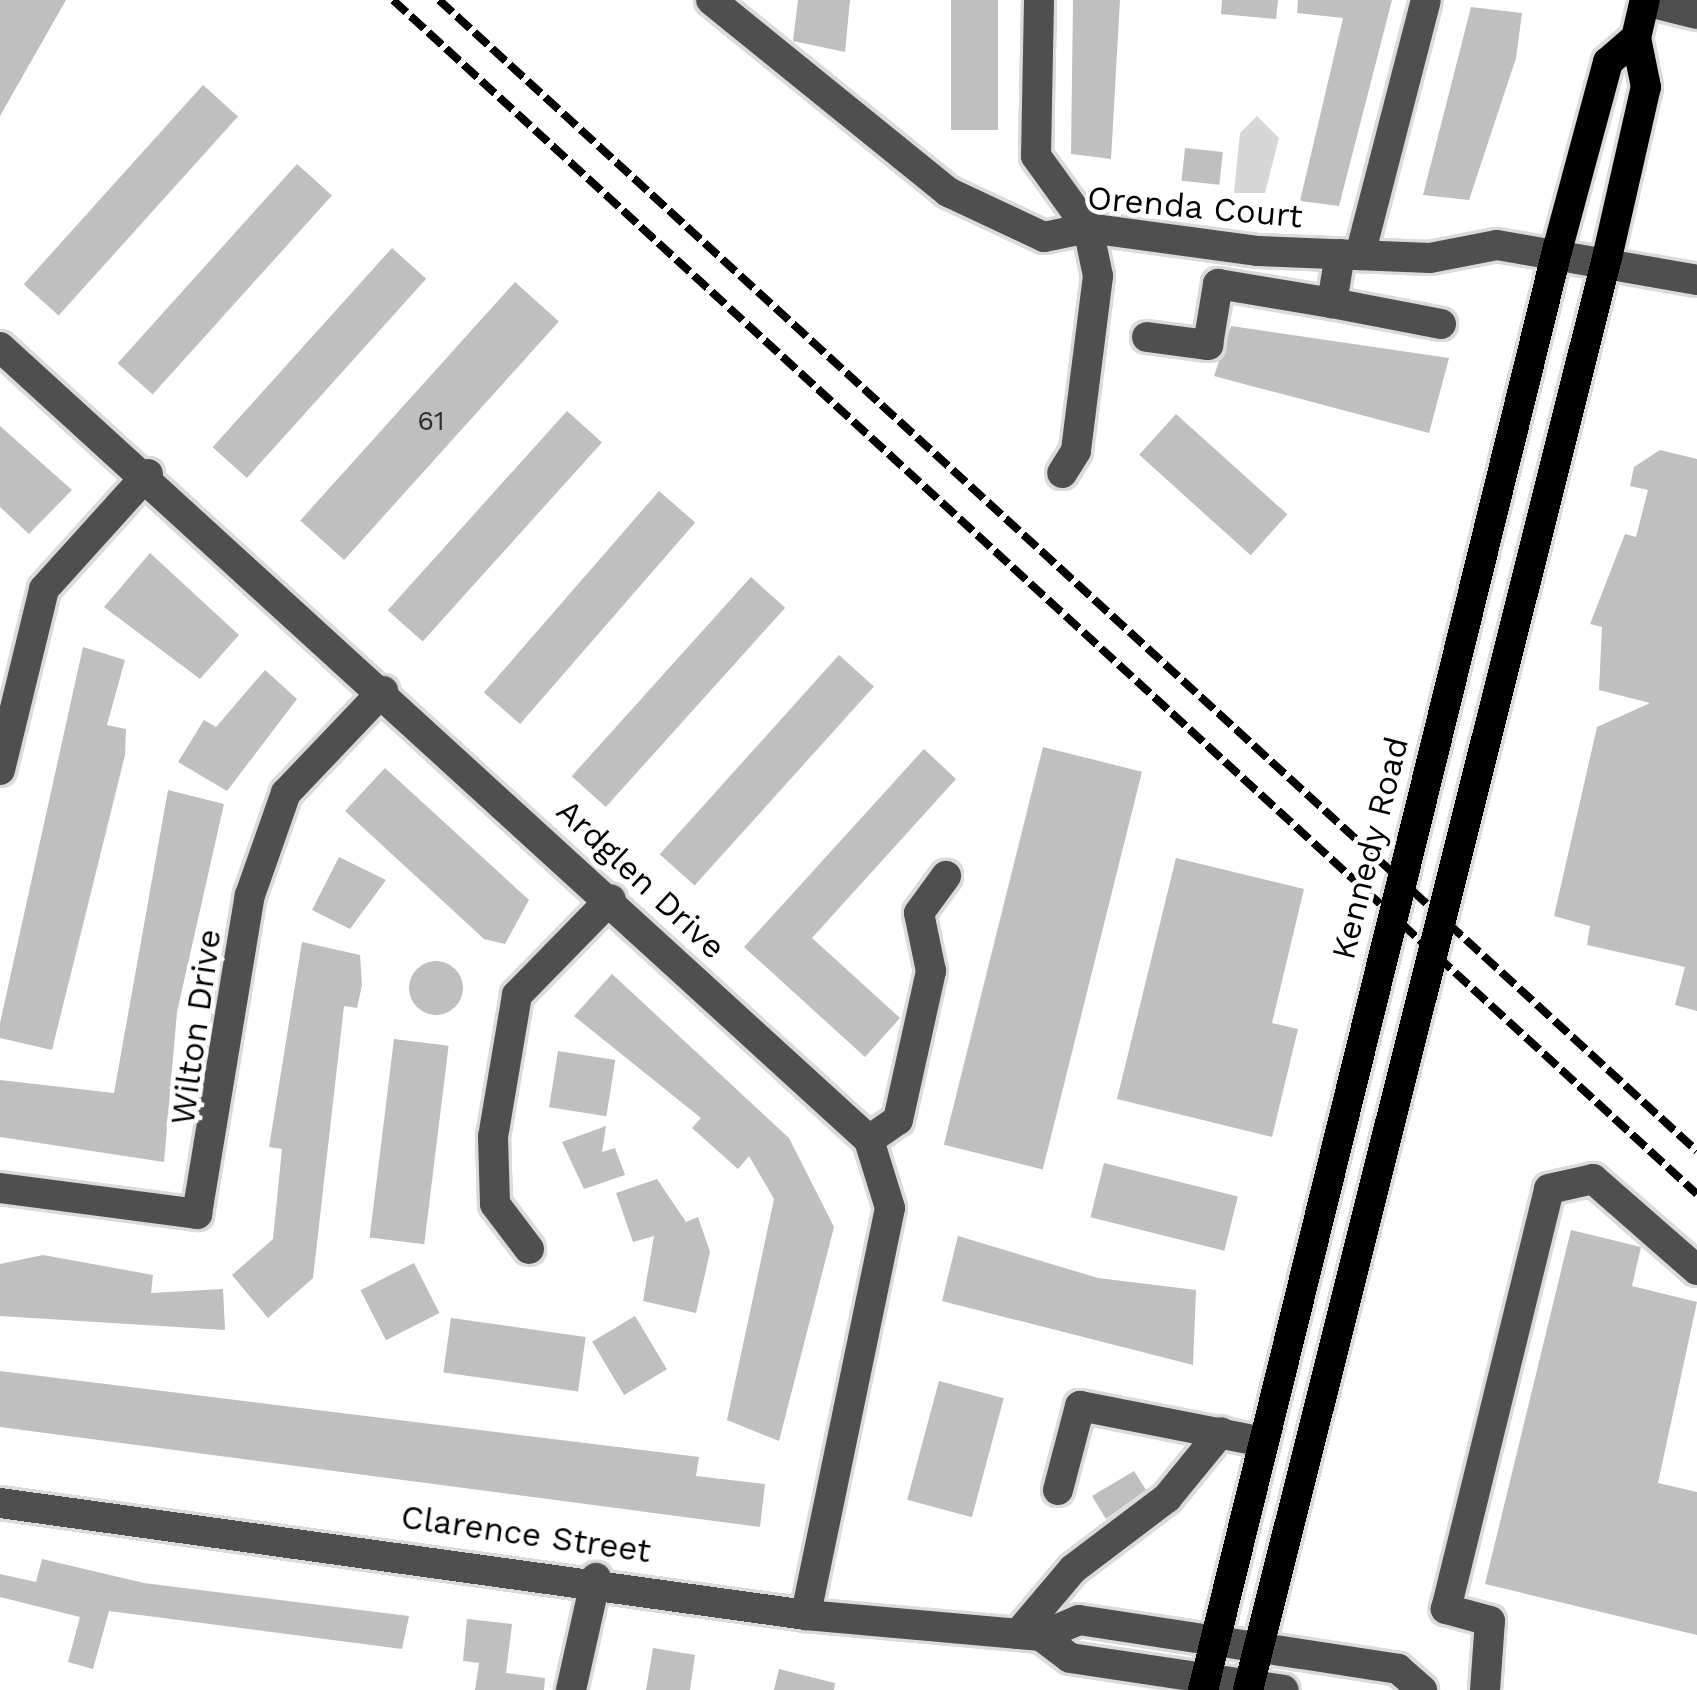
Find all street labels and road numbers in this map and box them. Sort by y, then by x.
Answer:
street label: Orenda Court [1085,178,1305,236]
street label: Kennedy Road [1323,732,1417,964]
street label: Ardglen Drive [549,791,733,967]
street label: Wilton Drive [163,927,229,1127]
street label: Clarence Street [399,1497,653,1571]

